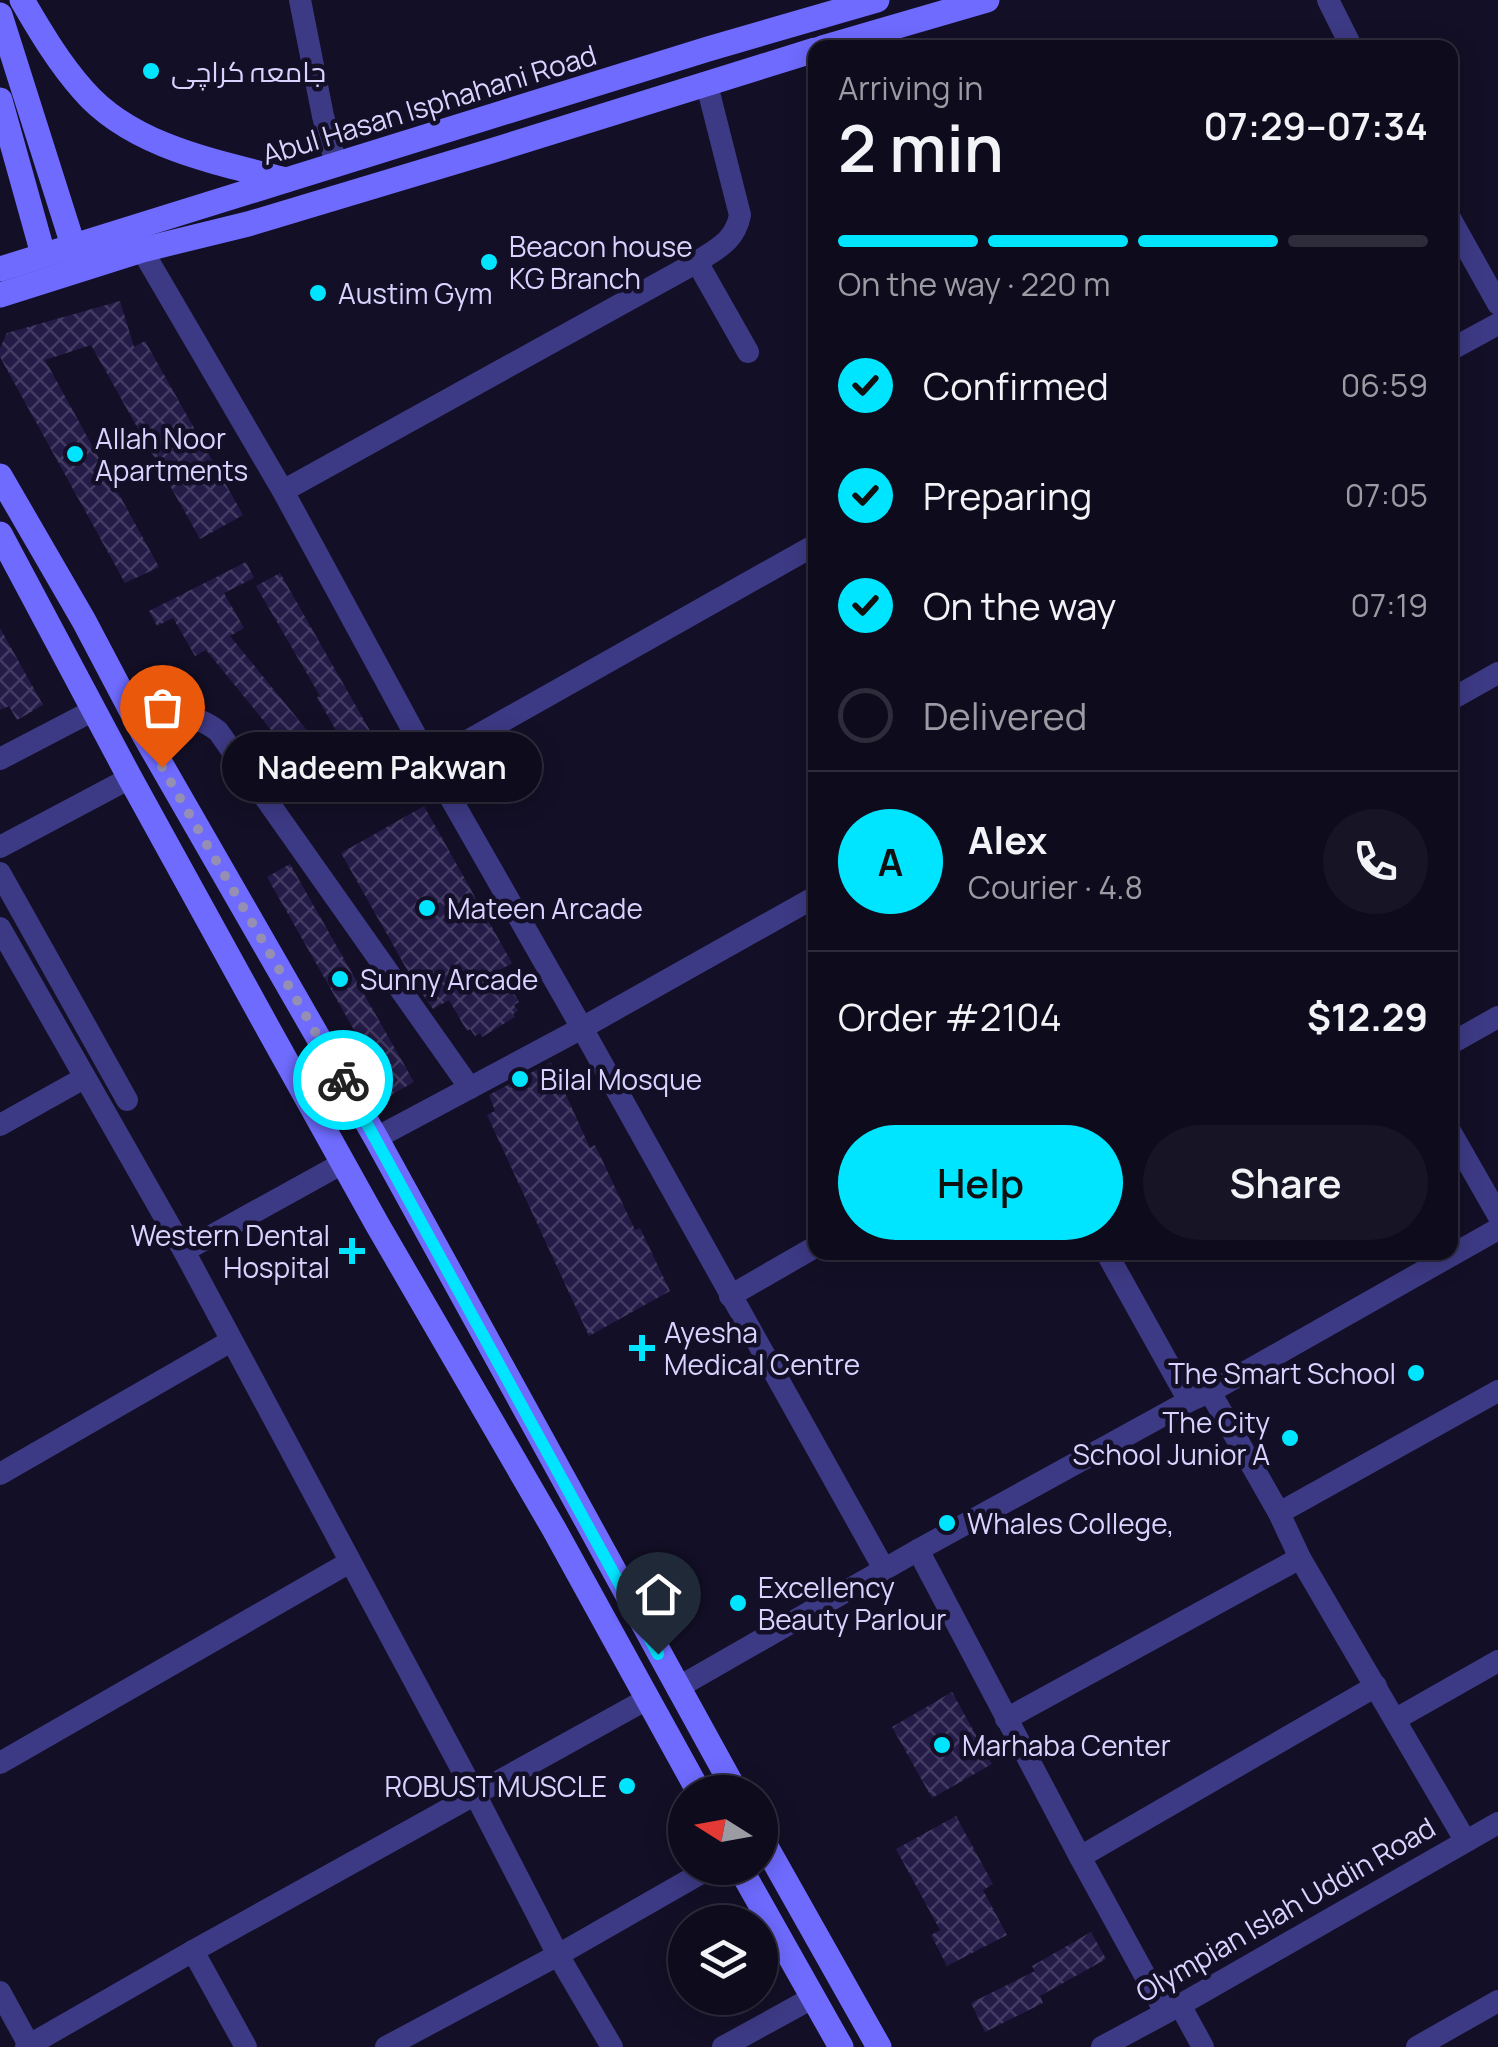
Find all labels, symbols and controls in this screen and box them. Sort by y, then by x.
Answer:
street label: Abul Hasan Isphahani Road [257,35,601,173]
place label: جامعہ کراچی [171,52,326,91]
marker: جامعہ کراچی [140,60,162,82]
text: Arriving in [838,66,983,110]
text: 07:29–07:34 [1203,99,1428,151]
text: 2 min [838,103,1004,192]
place label: Beacon house KG Branch [509,227,693,297]
marker: Beacon house KG Branch [478,251,500,273]
text: On the way · 220 m [838,262,1110,306]
place label: Austim Gym [338,274,492,312]
marker: Austim Gym [307,282,329,304]
icon: check [838,358,893,413]
text: Confirmed [923,359,1109,411]
text: 06:59 [1341,363,1428,407]
place label: Allah Noor Apartments [95,419,248,489]
marker: Allah Noor Apartments [64,443,86,465]
icon: check [838,468,893,523]
text: Preparing [923,469,1092,521]
text: 07:05 [1345,473,1428,517]
icon: check [838,578,893,633]
text: On the way [923,579,1116,631]
text: 07:19 [1351,583,1428,627]
pin [120,665,205,768]
icon: bag [135,680,190,735]
text: Delivered [923,689,1087,741]
callout: Nadeem Pakwan [222,732,542,802]
text: Nadeem Pakwan [257,745,507,789]
button: phone [1323,809,1428,914]
text: Alex [968,813,1047,865]
text: A [878,835,903,887]
text: Courier · 4.8 [968,865,1143,909]
place label: Mateen Arcade [447,889,643,927]
marker: Mateen Arcade [416,897,438,919]
place label: Sunny Arcade [360,960,538,998]
marker: Sunny Arcade [329,968,351,990]
text: Order #2104 [838,990,1062,1042]
text: $12.29 [1307,990,1428,1042]
courier [293,1030,393,1130]
icon: bike [316,1053,371,1108]
place label: Bilal Mosque [540,1060,702,1098]
marker: Bilal Mosque [509,1068,531,1090]
button: Help [838,1125,1123,1240]
button: Share [1143,1125,1428,1240]
place label: Western Dental Hospital [130,1216,330,1286]
marker: Western Dental Hospital [339,1238,365,1264]
place label: Ayesha Medical Centre [664,1313,860,1383]
marker: Ayesha Medical Centre [629,1335,655,1361]
place label: The Smart School [1168,1354,1396,1392]
marker: The Smart School [1405,1362,1427,1384]
place label: The City School Junior A [1073,1403,1270,1473]
marker: The City School Junior A [1279,1427,1301,1449]
place label: Whales College, [967,1504,1174,1542]
marker: Whales College, [936,1512,958,1534]
pin [616,1552,701,1655]
icon: home [631,1567,686,1622]
place label: Excellency Beauty Parlour [758,1568,946,1638]
marker: Excellency Beauty Parlour [727,1592,749,1614]
place label: Marhaba Center [962,1726,1171,1764]
marker: Marhaba Center [931,1734,953,1756]
place label: ROBUST MUSCLE [384,1767,607,1805]
marker: ROBUST MUSCLE [616,1775,638,1797]
north arrow [668,1775,778,1885]
map controls [668,1775,778,2015]
street label: Olympian Islah Uddin Road [1128,1808,1442,2010]
button: layers [668,1905,778,2015]

